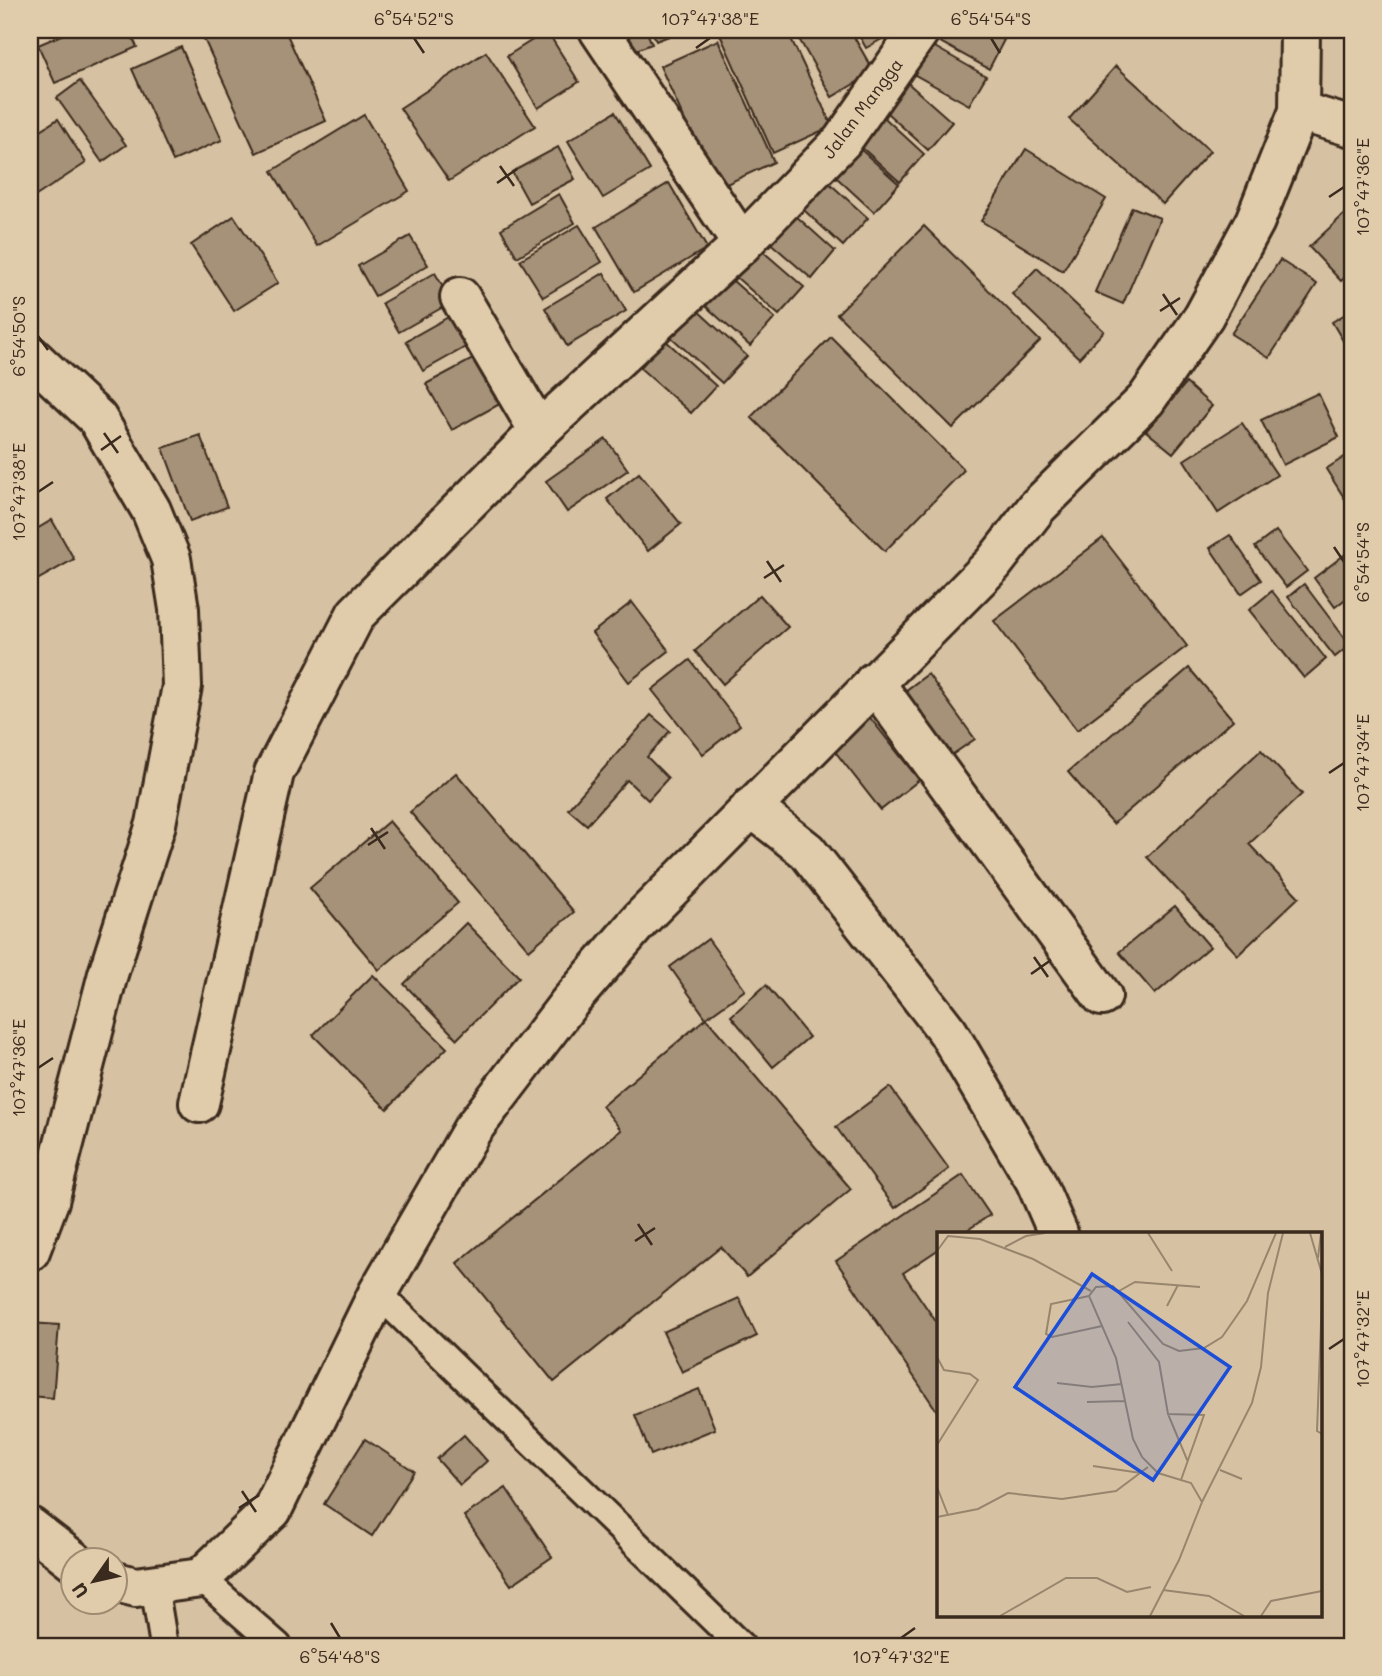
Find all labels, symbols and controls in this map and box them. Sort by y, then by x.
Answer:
text: 6°54'52"S [374,6,454,30]
text: 107°47'38"E [661,6,759,30]
text: 6°54'54"S [951,6,1031,30]
street label: Jalan Mangga [816,53,908,163]
text: 107°47'36"E [1350,138,1374,236]
text: 6°54'50"S [6,296,30,376]
text: 107°47'38"E [6,443,30,541]
text: 6°54'54"S [1350,522,1374,602]
text: 107°47'34"E [1350,714,1374,812]
text: 107°47'36"E [6,1019,30,1117]
inset map [937,1232,1322,1616]
text: 107°47'32"E [1350,1290,1374,1388]
north arrow [60,1546,130,1616]
text: U [65,1578,94,1603]
text: 6°54'48"S [300,1644,380,1668]
text: 107°47'32"E [852,1644,950,1668]

